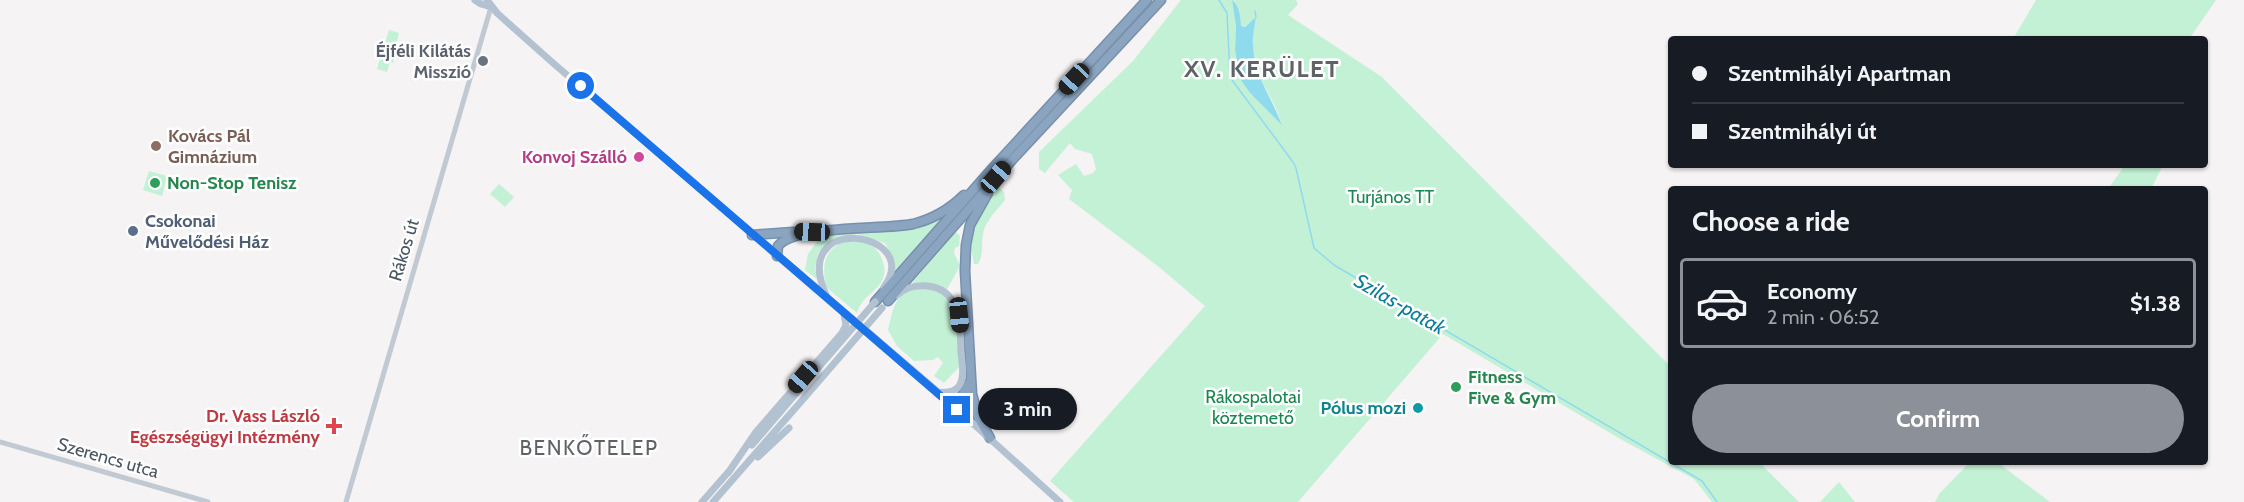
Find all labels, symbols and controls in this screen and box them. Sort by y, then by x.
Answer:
place label: Éjféli Kilátás Misszió [375,40,471,83]
marker: Éjféli Kilátás Misszió [476,54,490,68]
district label: XV. KERÜLET [1183,54,1340,83]
car [1055,60,1093,98]
text: Szentmihályi Apartman [1728,60,1951,87]
route start [567,72,594,99]
text: Szentmihályi út [1728,118,1877,145]
place label: Kovács Pál Gimnázium [168,125,257,168]
marker: Kovács Pál Gimnázium [149,139,163,153]
place label: Konvoj Szálló [522,146,627,168]
marker: Konvoj Szálló [632,150,646,164]
car [977,158,1015,196]
place label: Non-Stop Tenisz [167,172,297,194]
marker: Non-Stop Tenisz [148,176,162,190]
park label: Turjános TT [1348,186,1435,208]
text: Choose a ride [1692,205,1850,238]
place label: Csokonai Művelődési Ház [145,210,269,253]
street label: Rákos út [384,216,424,284]
car [794,222,830,242]
marker: Csokonai Művelődési Ház [126,224,140,238]
water label: Szilas-patak [1350,268,1451,340]
icon: car [1695,276,1749,330]
text: Economy [1767,278,1857,305]
text: $1.38 [2130,290,2181,317]
car [948,296,970,334]
text: 2 min · 06:52 [1767,305,1879,329]
car [784,358,822,396]
place label: Fitness Five & Gym [1468,366,1556,409]
marker: Fitness Five & Gym [1449,380,1463,394]
button: Confirm [1692,384,2184,453]
park label: Rákospalotai köztemető [1205,386,1301,429]
callout: 3 min [978,389,1077,431]
route end [943,396,970,423]
text: 3 min [1003,397,1052,421]
place label: Pólus mozi [1320,397,1406,419]
marker: Pólus mozi [1411,401,1425,415]
place label: Dr. Vass László Egészségügyi Intézmény [130,405,320,448]
marker: Dr. Vass László Egészségügyi Intézmény [325,417,343,435]
street label: Szerencs utca [55,433,162,483]
district label: BENKŐTELEP [519,434,659,460]

